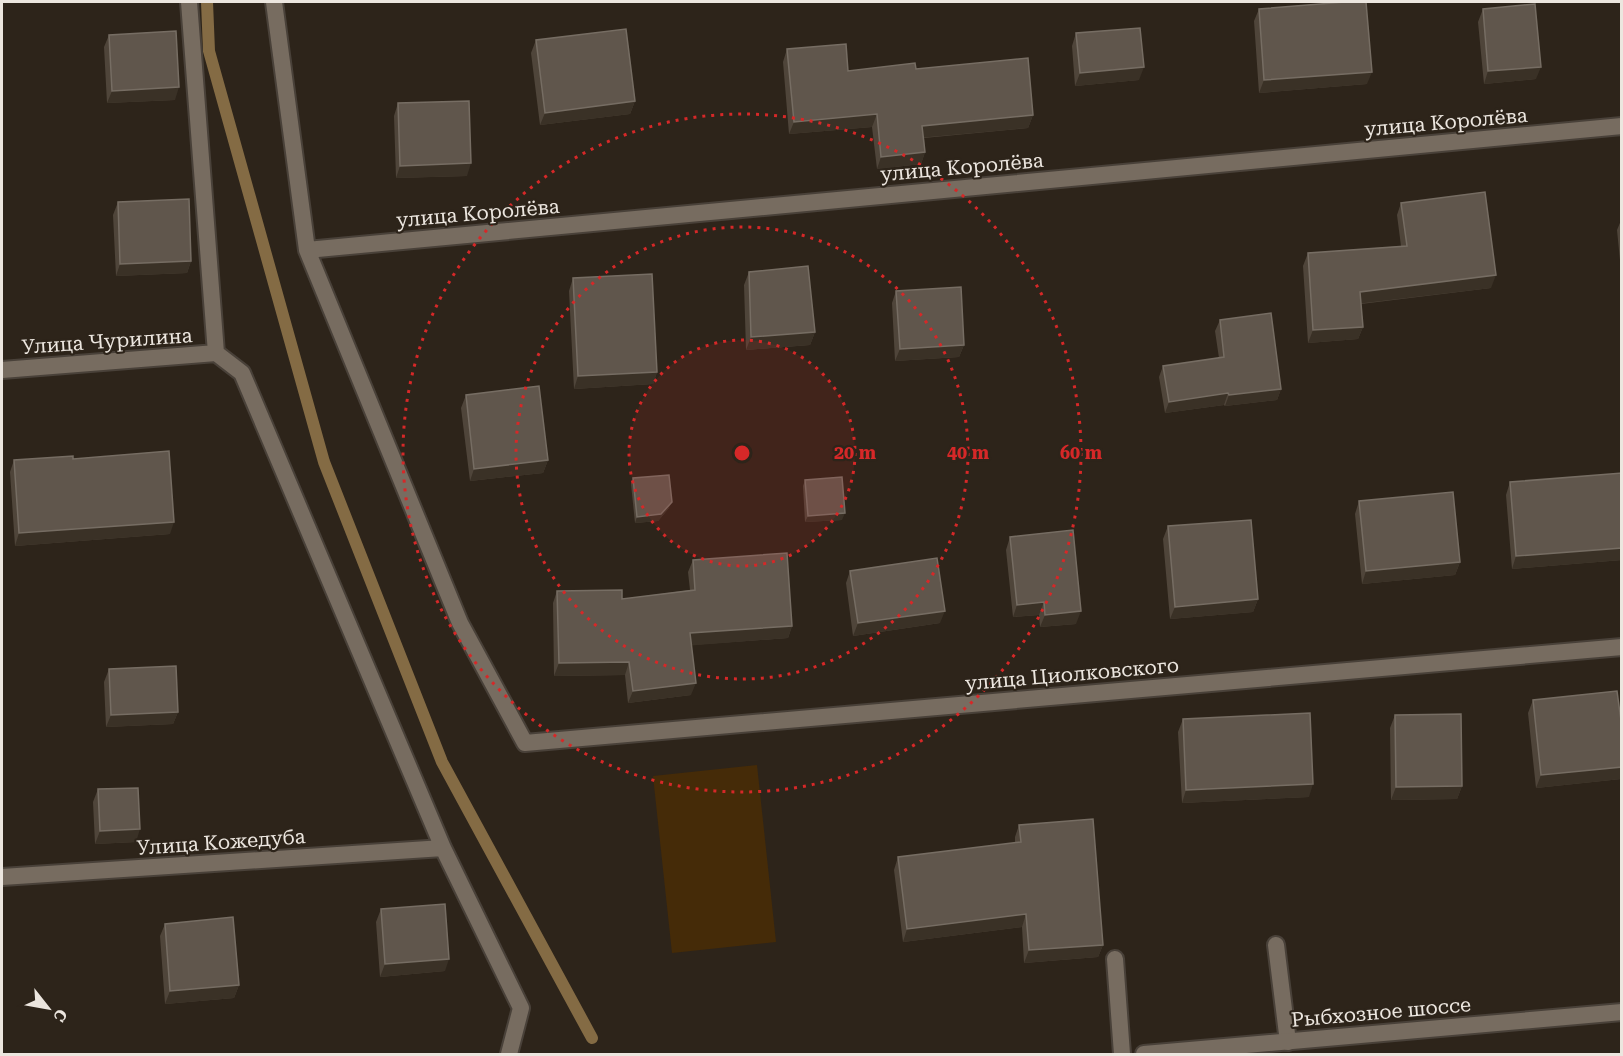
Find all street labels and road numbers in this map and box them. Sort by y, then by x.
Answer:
street label: улица Королёва [1363,103,1529,141]
street label: улица Королёва [879,148,1045,186]
street label: улица Королёва [395,194,561,232]
street label: Улица Чурилина [21,323,193,359]
street label: улица Циолковского [964,653,1180,695]
street label: Улица Кожедуба [136,824,306,860]
street label: Рыбхозное шоссе [1290,992,1472,1032]

